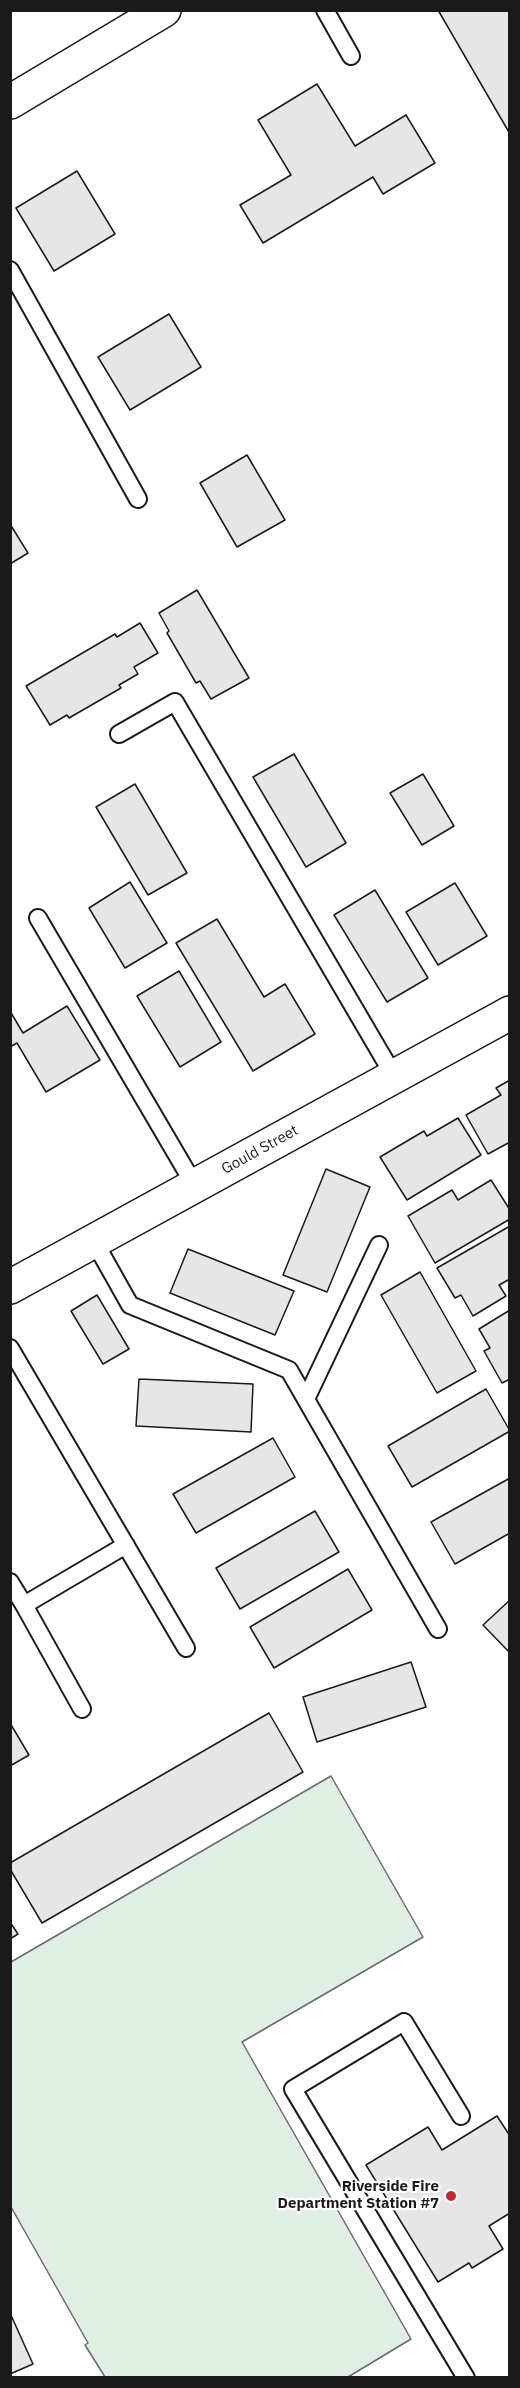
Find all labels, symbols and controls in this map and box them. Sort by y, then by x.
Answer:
street label: Gould Street [219,1122,301,1178]
place label: Riverside Fire Department Station #7 [278,2178,439,2213]
marker: Riverside Fire Department Station #7 [444,2189,458,2203]

